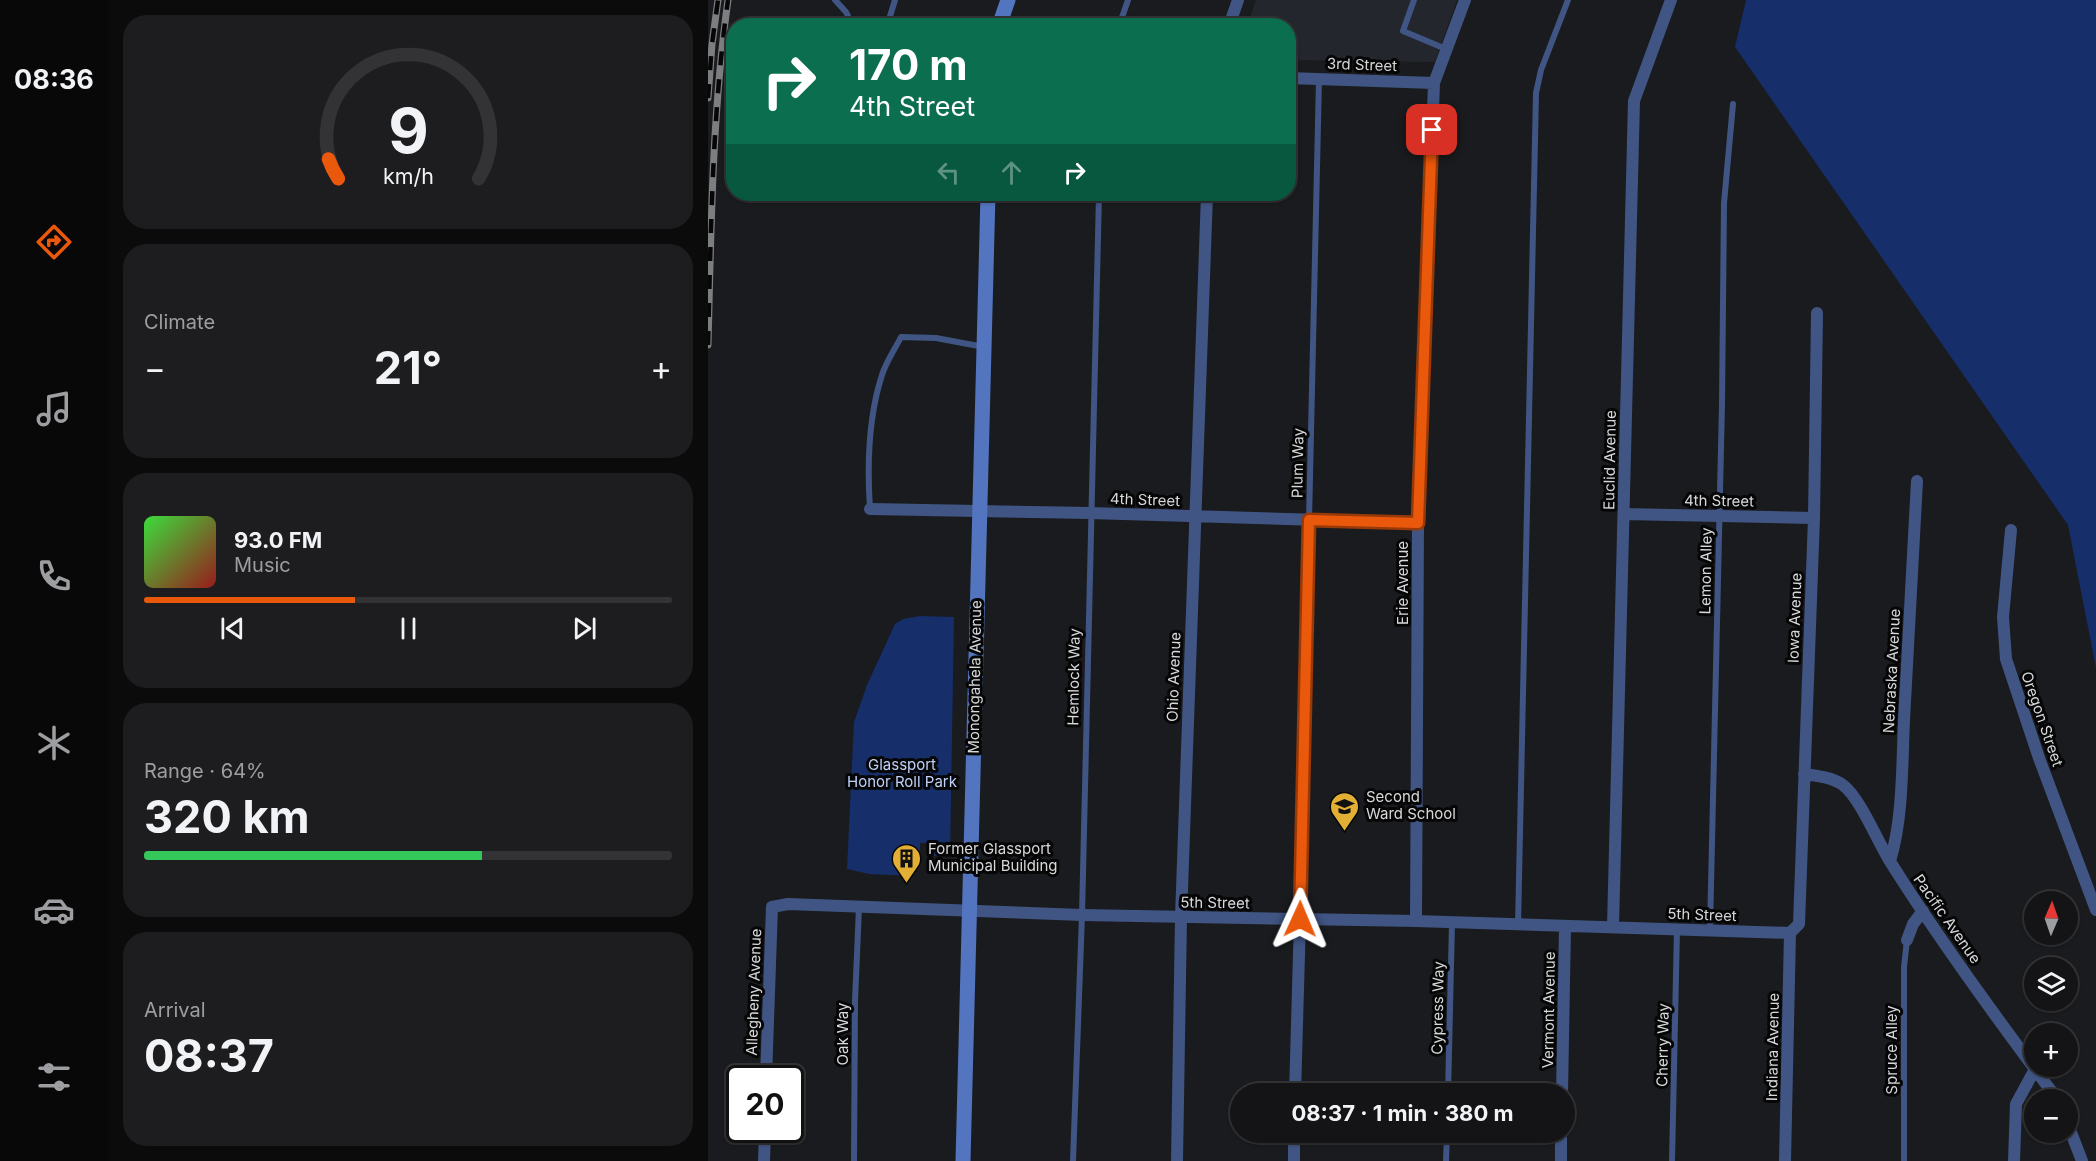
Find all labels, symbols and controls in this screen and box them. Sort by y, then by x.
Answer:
text: 170 m [849,39,967,90]
icon: right [750,42,828,120]
street label: 3rd Street [1327,54,1398,75]
text: 08:36 [14,63,94,96]
text: 4th Street [849,90,975,123]
text: 9 [388,93,428,168]
pin [1406,104,1457,155]
icon: arrive [1415,113,1448,146]
icon: left [932,156,965,189]
icon: ahead [995,156,1028,189]
icon: right [1058,156,1091,189]
text: km/h [383,163,433,189]
icon: directions [33,221,75,263]
text: Climate [144,310,215,334]
text: 21° [374,340,442,395]
text: − [144,348,166,388]
text: + [650,348,672,388]
icon: music [33,388,75,430]
street label: Euclid Avenue [1599,410,1620,510]
street label: Plum Way [1287,427,1308,498]
street label: 4th Street [1110,489,1180,510]
street label: 4th Street [1684,490,1754,511]
text: 93.0 FM [234,527,322,553]
street label: Lemon Alley [1695,527,1716,615]
street label: Erie Avenue [1393,541,1412,625]
text: Music [234,553,291,577]
icon: phone [33,555,75,597]
street label: Iowa Avenue [1783,572,1806,663]
street label: Monongahela Avenue [964,600,985,754]
street label: Nebraska Avenue [1879,608,1904,734]
icon: previous [216,612,249,645]
icon: pause [392,612,425,645]
icon: next [568,612,601,645]
street label: Hemlock Way [1063,628,1084,726]
street label: Ohio Avenue [1162,632,1185,722]
street label: Oregon Street [2017,669,2068,769]
icon: climate [33,722,75,764]
park label: Glassport Honor Roll Park [847,755,958,791]
text: Range · 64% [144,759,266,783]
place label: Second Ward School [1366,787,1456,823]
text: 320 km [144,789,310,844]
school or university icon: Second Ward School [1329,790,1361,832]
place label: Former Glassport Municipal Building [928,839,1058,875]
building icon: Former Glassport Municipal Building [891,842,923,884]
street label: Pacific Avenue [1910,870,1985,967]
position arrow [1268,887,1332,951]
icon: car [33,889,75,931]
north arrow [2024,891,2078,945]
map controls [2024,891,2078,1143]
street label: 5th Street [1180,892,1250,913]
street label: 5th Street [1667,904,1737,925]
street label: Allegheny Avenue [742,928,765,1056]
street label: Vermont Avenue [1538,951,1559,1069]
button: layers [2024,957,2078,1011]
street label: Cypress Way [1427,961,1448,1055]
street label: Indiana Avenue [1762,993,1783,1101]
text: Arrival [144,998,206,1022]
street label: Oak Way [833,1002,852,1066]
street label: Cherry Way [1652,1002,1673,1087]
street label: Spruce Alley [1882,1005,1901,1095]
button: + [2024,1023,2078,1077]
text: 08:37 [144,1028,274,1083]
icon: filters [33,1056,75,1098]
speed limit sign: 20 [726,1065,804,1143]
button: − [2024,1089,2078,1143]
text: 08:37 · 1 min · 380 m [1291,1100,1514,1126]

